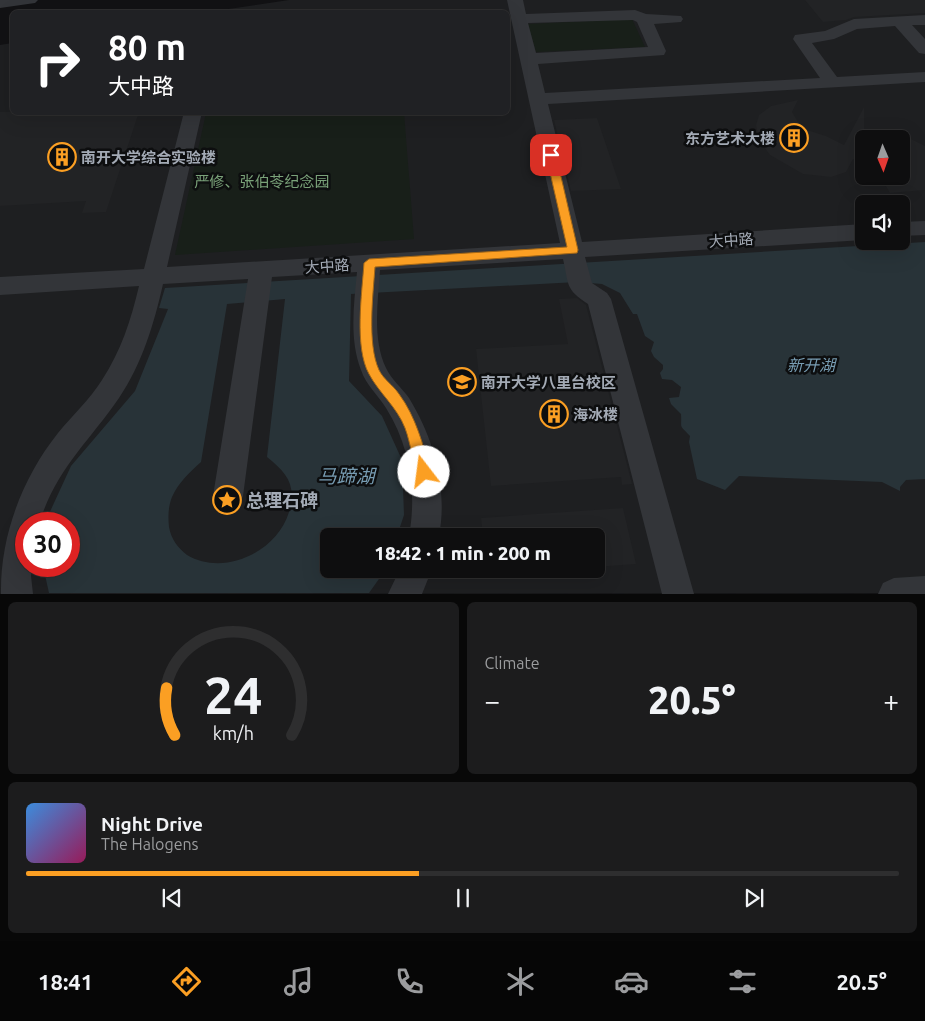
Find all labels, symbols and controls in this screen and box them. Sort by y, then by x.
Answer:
text: 80 m [108,27,186,67]
icon: right [25,30,90,95]
text: 大中路 [108,73,174,98]
building icon: 东方艺术大楼 [779,123,809,153]
place label: 东方艺术大楼 [685,130,775,147]
north arrow [855,130,910,185]
map controls [855,130,910,250]
pin [530,134,572,176]
icon: arrive [537,141,565,169]
building icon: 南开大学综合实验楼 [47,142,77,172]
place label: 南开大学综合实验楼 [81,149,216,166]
park label: 严修、张伯苓纪念园 [194,173,330,190]
button: sound [855,195,910,250]
street label: 大中路 [708,230,754,250]
street label: 大中路 [304,256,350,276]
water label: 新开湖 [787,356,838,374]
school or university icon: 南开大学八里台校区 [447,367,477,397]
place label: 南开大学八里台校区 [481,374,616,391]
building icon: 海冰楼 [539,399,569,429]
place label: 海冰楼 [573,406,618,423]
position arrow [397,445,449,497]
water label: 马蹄湖 [317,465,377,487]
place icon: 总理石碑 [212,485,242,515]
place label: 总理石碑 [246,490,318,510]
speed limit sign: 30 [15,512,80,577]
text: 18:42 · 1 min · 200 m [374,542,551,564]
text: Climate [485,654,540,672]
text: 24 [204,666,263,724]
text: 20.5° [648,679,735,721]
text: − [485,685,500,716]
text: + [883,685,899,716]
text: km/h [213,723,254,743]
text: Night Drive [101,813,203,835]
text: The Halogens [101,835,199,853]
icon: previous [158,884,186,912]
icon: pause [449,884,477,912]
icon: next [740,884,768,912]
icon: directions [169,964,204,999]
icon: music [281,964,316,999]
icon: phone [392,964,427,999]
icon: climate [503,964,538,999]
icon: car [614,964,649,999]
icon: filters [725,964,760,999]
text: 18:41 [38,969,93,994]
text: 20.5° [836,969,887,994]

